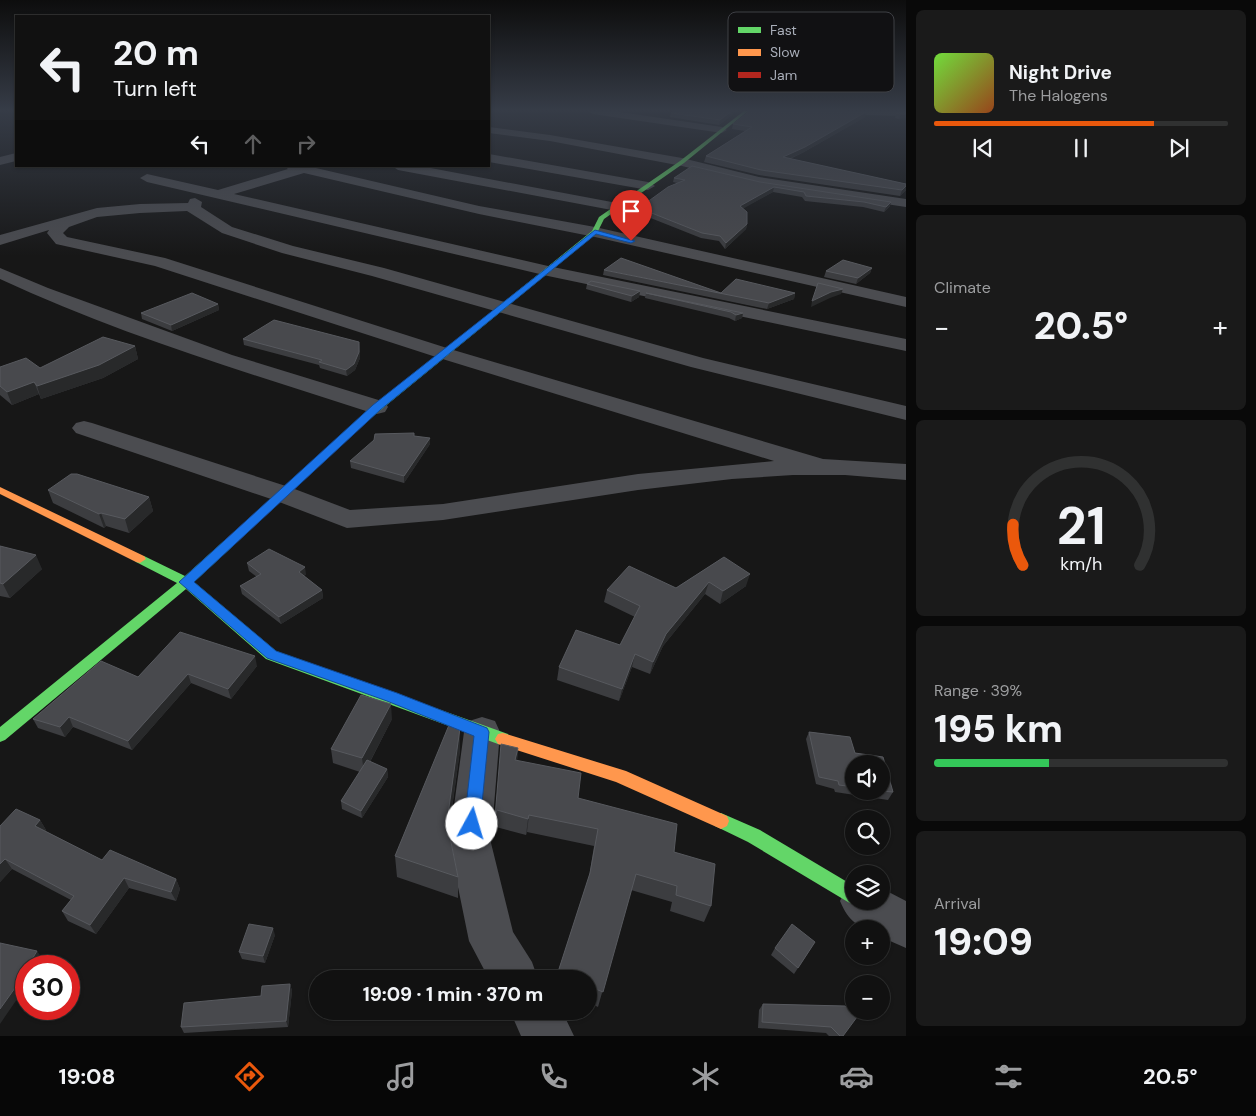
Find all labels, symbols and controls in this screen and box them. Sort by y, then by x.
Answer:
legend [728,12,894,92]
text: Fast [770,21,797,39]
text: 20 m [113,30,199,76]
icon: left [30,35,95,100]
text: Slow [770,43,800,61]
text: Night Drive [1009,60,1112,85]
text: Jam [770,66,797,84]
text: Turn left [113,74,197,103]
text: The Halogens [1009,85,1108,106]
icon: left [186,130,214,158]
icon: ahead [239,130,267,158]
icon: right [292,130,320,158]
icon: previous [969,134,997,162]
icon: pause [1067,134,1095,162]
icon: next [1165,134,1193,162]
pin [610,190,652,241]
icon: arrive [617,197,645,225]
text: Climate [934,277,991,298]
text: 20.5° [1034,301,1128,351]
text: − [934,309,949,346]
text: + [1213,309,1228,346]
text: 21 [1057,492,1105,560]
text: km/h [1060,552,1102,576]
text: Range · 39% [934,680,1022,701]
text: 195 km [934,704,1063,754]
map controls [845,755,890,1020]
button: sound [845,755,890,800]
position arrow [445,797,497,849]
button: search [845,810,890,855]
button: layers [845,865,890,910]
text: Arrival [934,893,981,914]
text: 19:09 [934,917,1033,967]
button: + [845,920,890,965]
speed limit sign: 30 [15,955,80,1020]
button: − [845,975,890,1020]
text: 19:09 · 1 min · 370 m [363,982,543,1007]
icon: directions [232,1059,267,1094]
icon: music [384,1059,419,1094]
icon: phone [536,1059,571,1094]
icon: climate [688,1059,723,1094]
icon: car [839,1059,874,1094]
icon: filters [991,1059,1026,1094]
text: 19:08 [58,1062,115,1091]
text: 20.5° [1143,1062,1198,1091]

